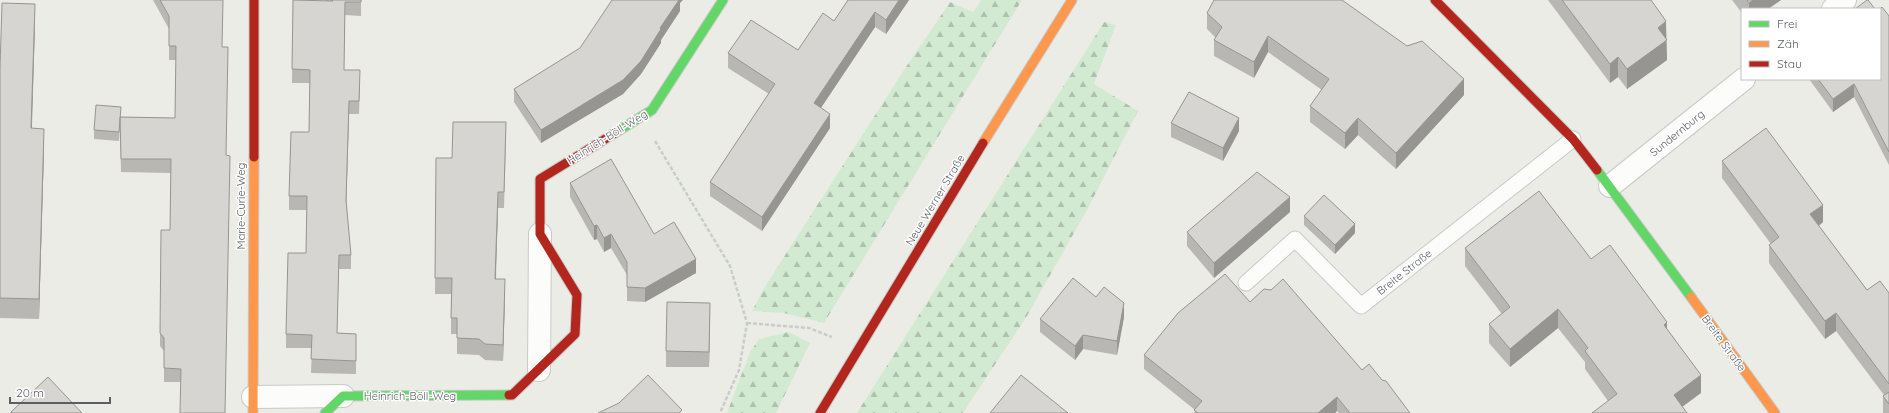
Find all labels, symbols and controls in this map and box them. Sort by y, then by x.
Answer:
legend [1741,8,1881,80]
text: Frei [1777,16,1797,31]
text: Zäh [1777,36,1799,51]
text: Stau [1777,56,1802,71]
street label: Heinrich-Böll-Weg [564,107,650,167]
street label: Sundernburg [1647,107,1707,159]
street label: Neue Werner Straße [902,152,968,248]
street label: Marie-Curie-Weg [234,163,248,249]
street label: Breite Straße [1374,246,1434,298]
street label: Breite Straße [1699,312,1749,374]
scale bar [10,379,110,405]
text: 20 m [16,385,44,400]
street label: Heinrich-Böll-Weg [364,389,456,403]

